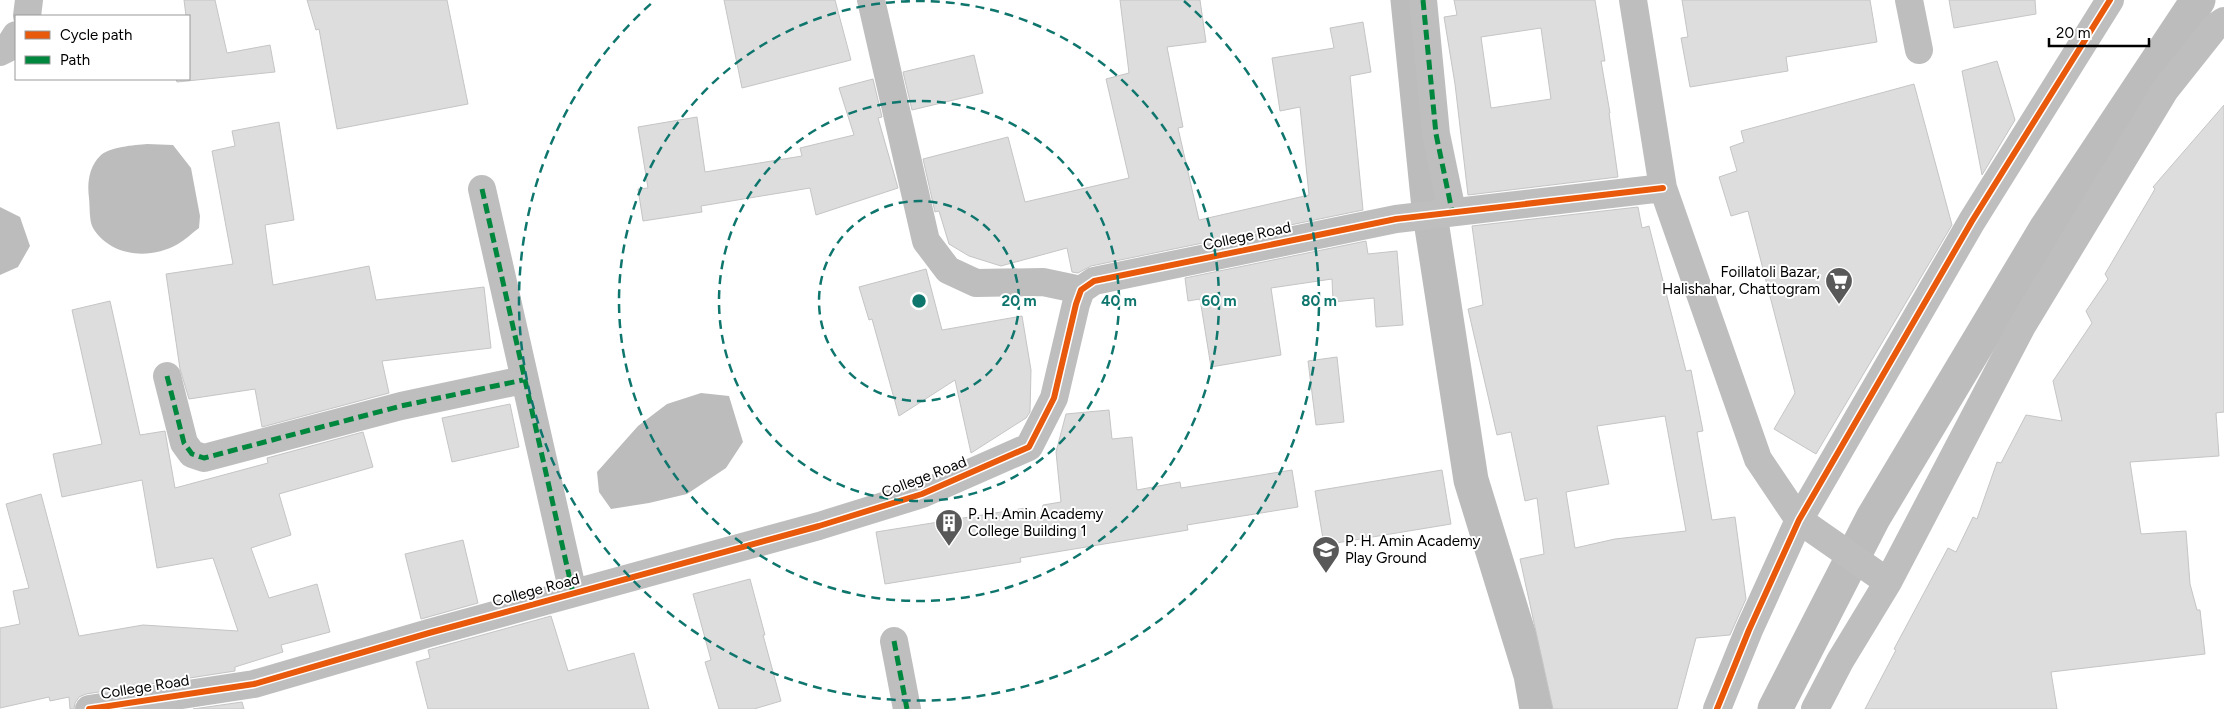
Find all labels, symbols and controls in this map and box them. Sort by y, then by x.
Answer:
legend [15,15,190,80]
scale bar [2049,15,2149,47]
text: 20 m [2056,24,2090,42]
text: Cycle path [60,26,132,44]
text: Path [60,51,90,69]
street label: College Road [1201,218,1293,254]
place label: Foillatoli Bazar, Halishahar, Chattogram [1662,263,1820,298]
supermarket icon: Foillatoli Bazar, Halishahar, Chattogram [1824,266,1854,305]
centre of rings [910,292,928,310]
text: 20 m [1001,292,1037,310]
text: 40 m [1101,292,1137,310]
text: 60 m [1201,292,1237,310]
text: 80 m [1301,292,1337,310]
street label: College Road [879,453,969,501]
place label: P. H. Amin Academy College Building 1 [968,505,1104,540]
building icon: P. H. Amin Academy College Building 1 [934,508,964,547]
place label: P. H. Amin Academy Play Ground [1345,532,1481,567]
school or university icon: P. H. Amin Academy Play Ground [1311,535,1341,574]
street label: College Road [490,570,582,610]
street label: College Road [99,671,191,703]

